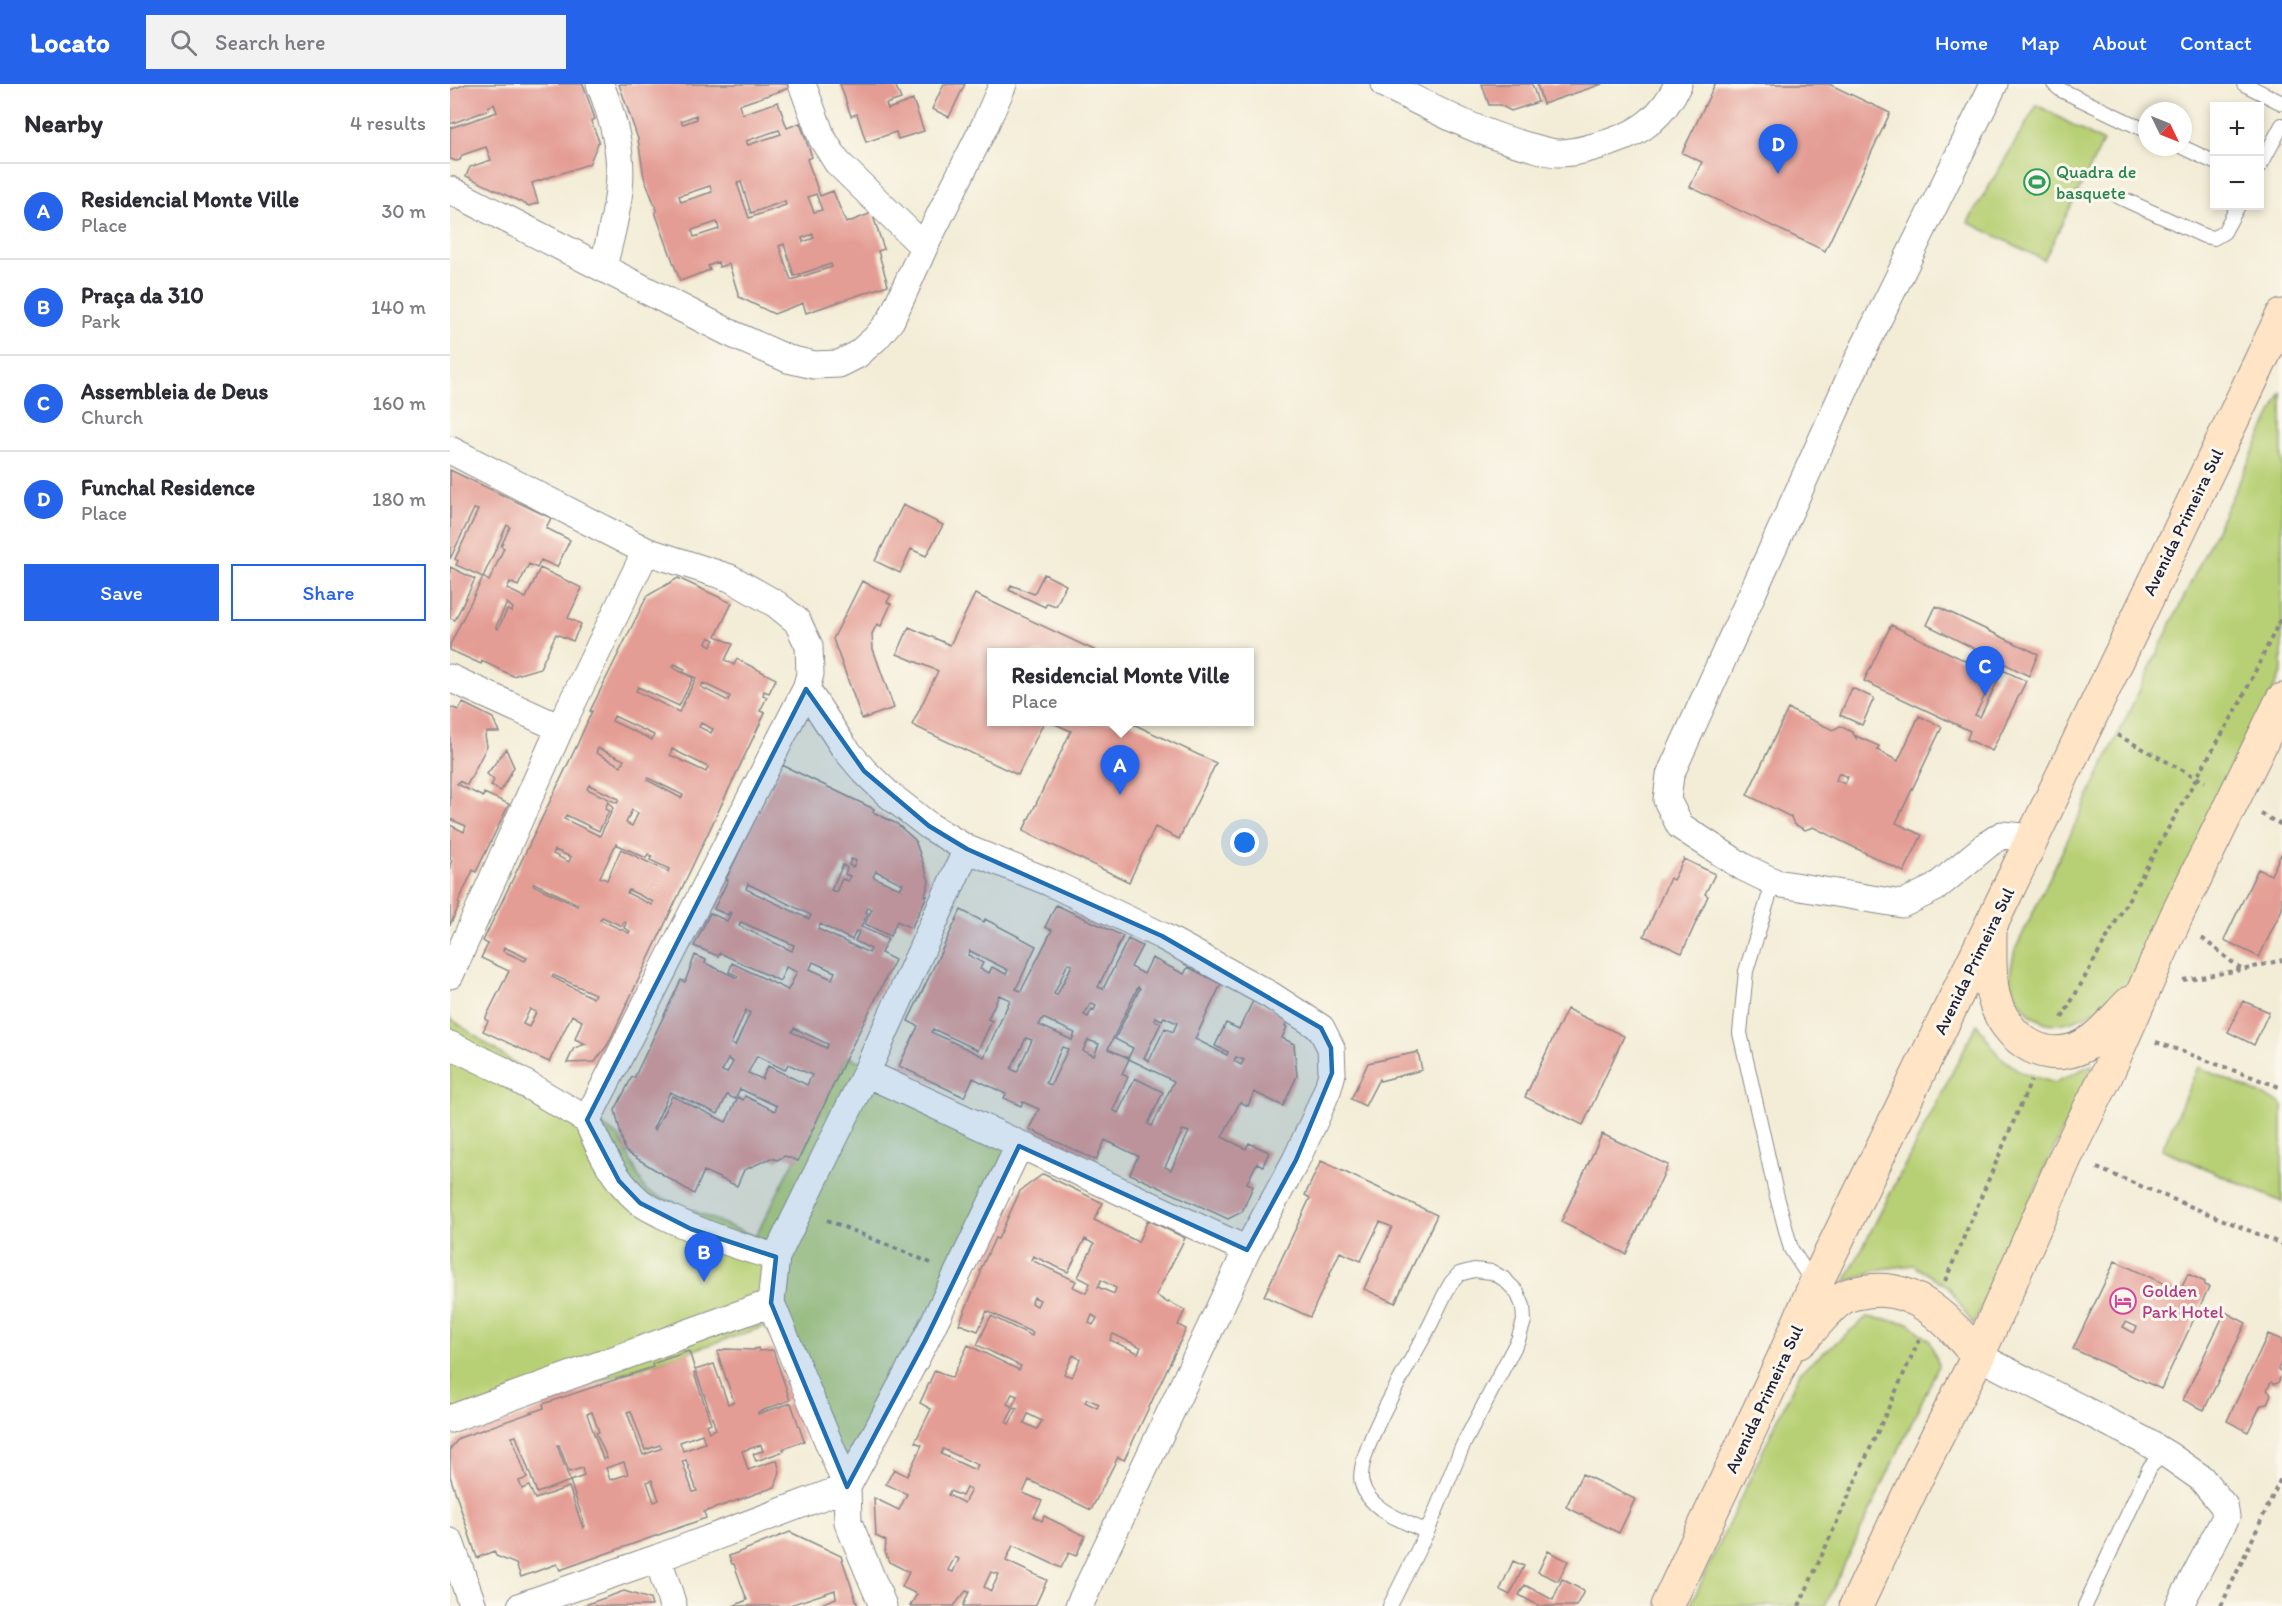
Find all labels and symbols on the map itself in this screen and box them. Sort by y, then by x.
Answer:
north arrow [2138,102,2192,156]
pin: D [1758,124,1798,174]
place label: Quadra de basquete [2056,161,2136,204]
sports icon: Quadra de basquete [2022,167,2052,197]
street label: Avenida Primeira Sul [2138,445,2228,599]
pin: C [1966,646,2005,696]
pin: A [1100,746,1140,795]
your location [1230,828,1259,857]
street label: Avenida Primeira Sul [1929,884,2019,1038]
pin: B [684,1232,724,1282]
place label: Golden Park Hotel [2142,1280,2224,1323]
hotel icon: Golden Park Hotel [2108,1286,2138,1316]
street label: Avenida Primeira Sul [1720,1321,1808,1477]

